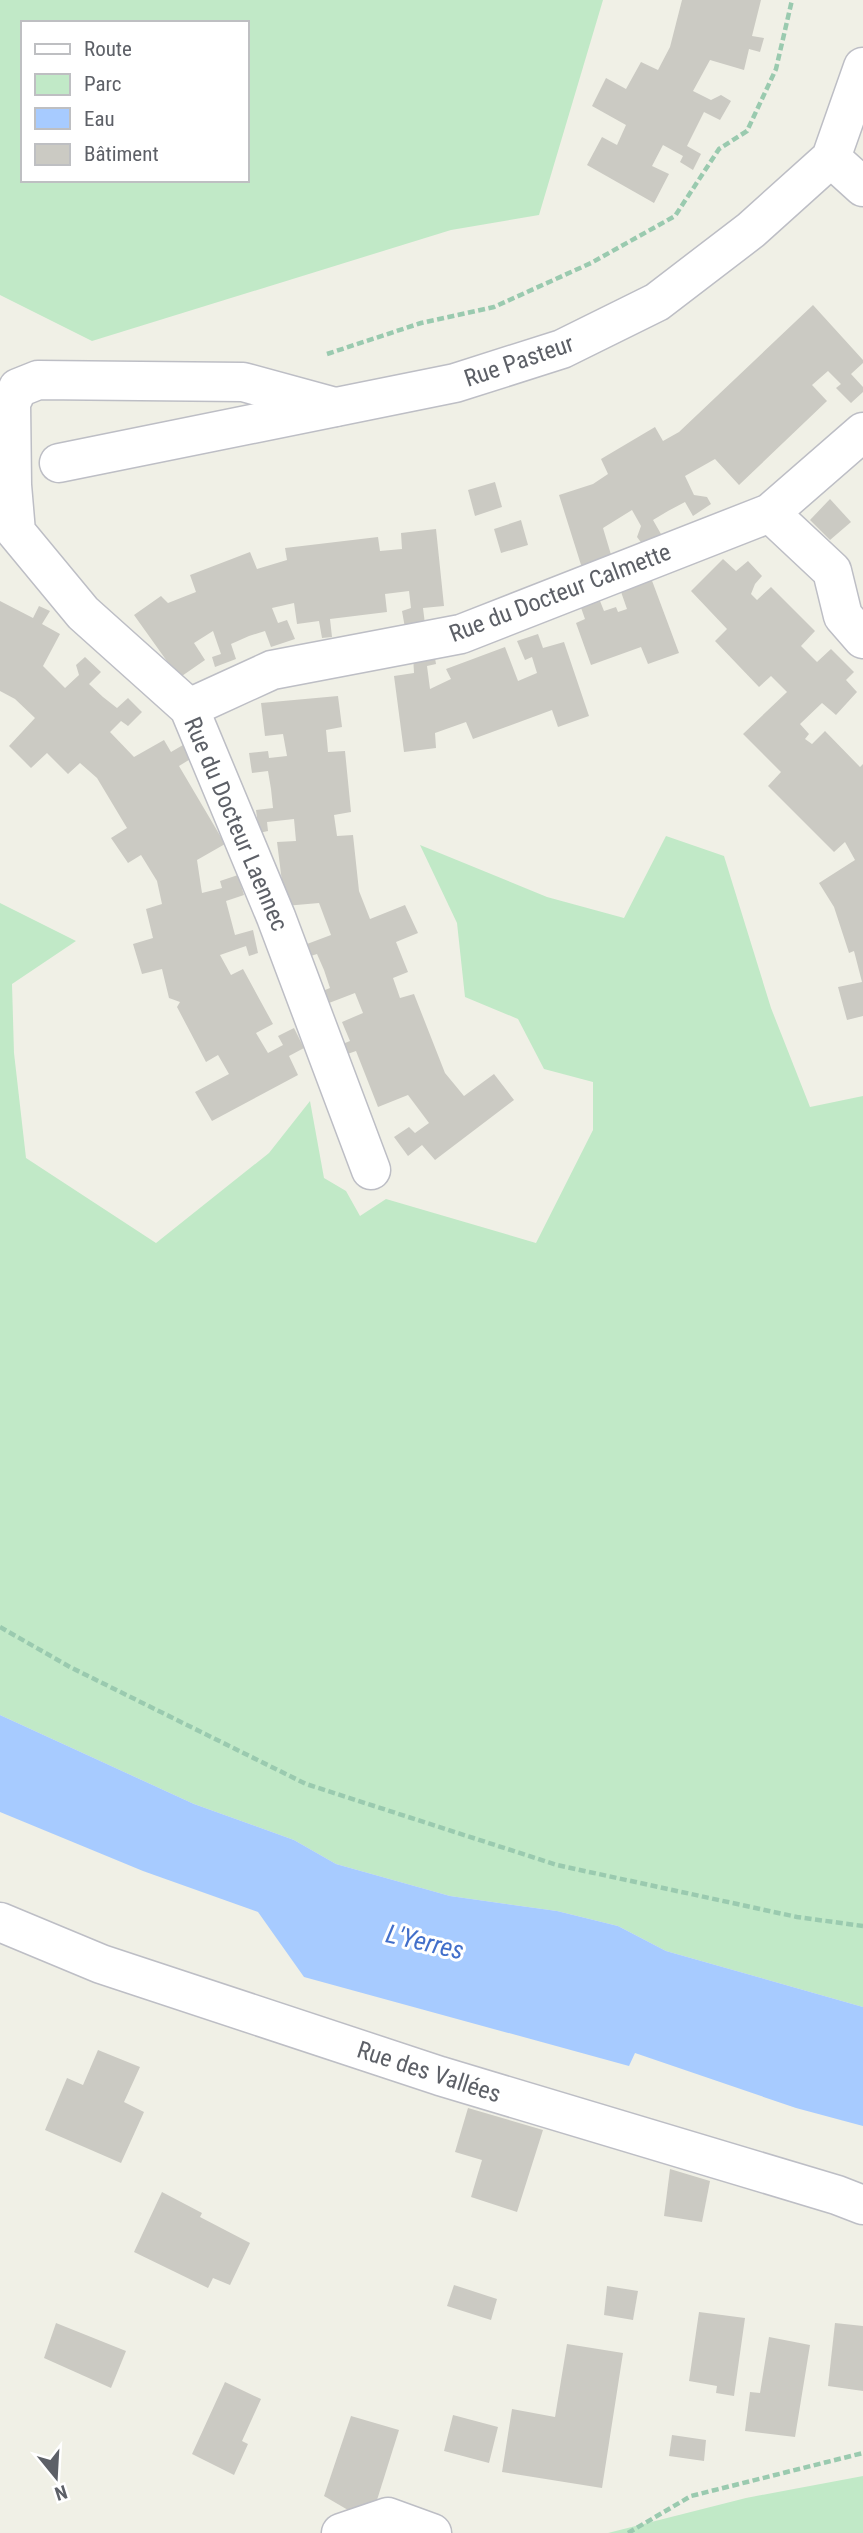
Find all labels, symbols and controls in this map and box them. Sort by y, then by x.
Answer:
legend [21,21,248,182]
text: Route [84,37,132,61]
text: Parc [84,72,122,96]
text: Eau [84,107,115,131]
text: Bâtiment [84,142,159,166]
street label: Rue Pasteur [461,329,577,393]
street label: Rue du Docteur Calmette [445,538,675,648]
street label: Rue du Docteur Laennec [178,713,294,935]
water label: L'Yerres [383,1918,467,1966]
street label: Rue des Vallées [354,2036,504,2108]
north arrow [21,2442,91,2512]
text: N [52,2480,70,2505]

